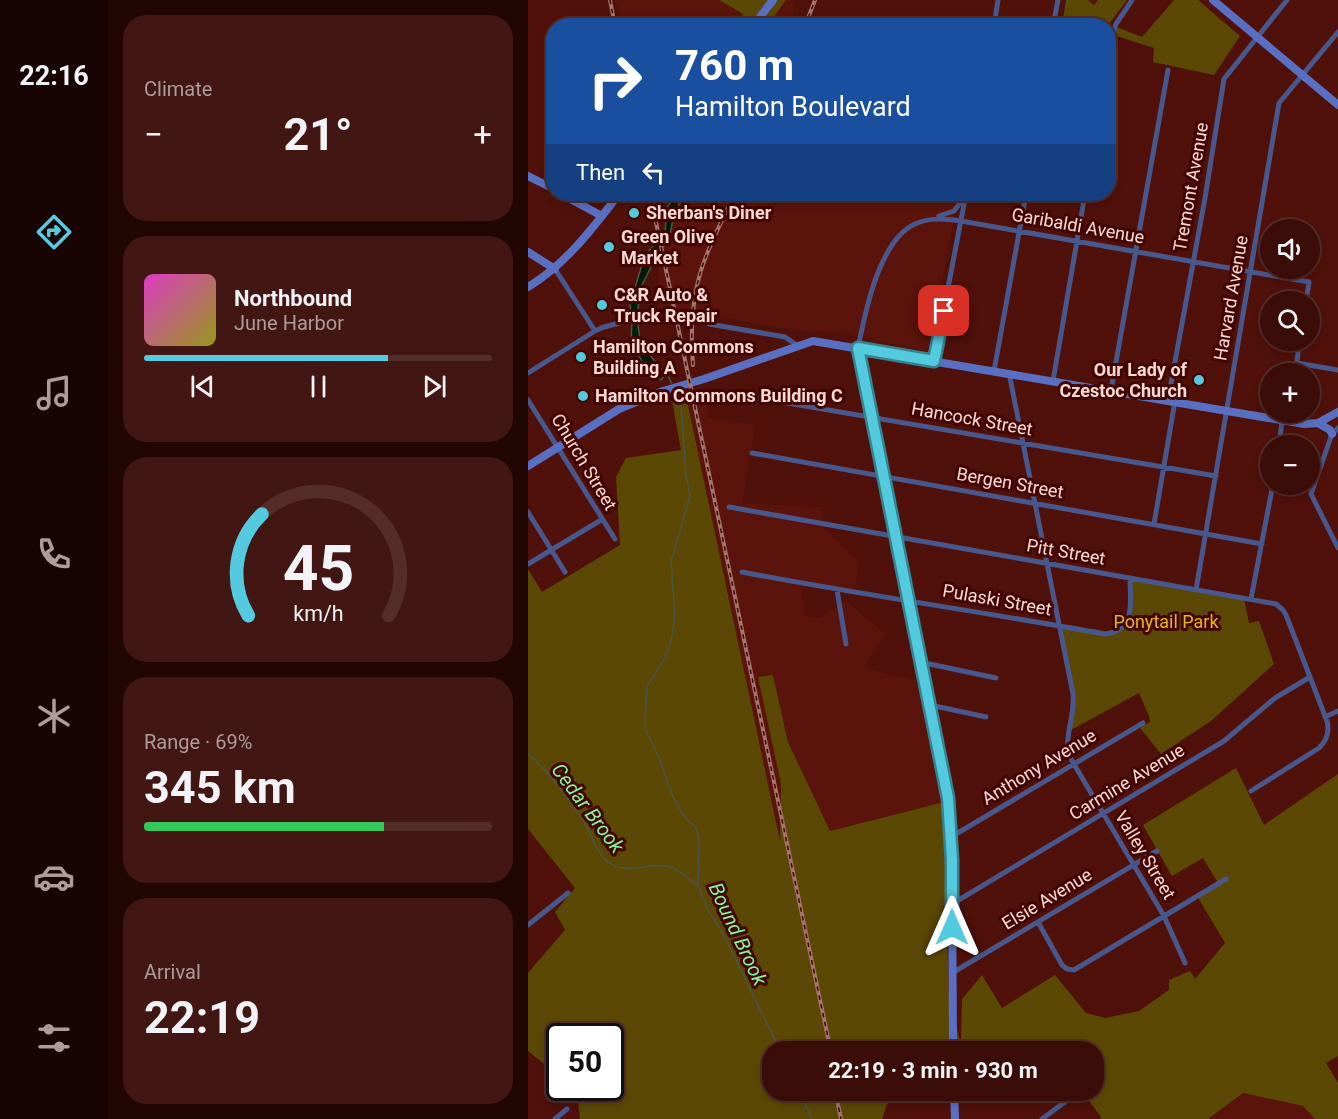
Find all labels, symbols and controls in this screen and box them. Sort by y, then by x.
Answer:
text: 760 m [675,41,794,90]
icon: right [576,42,654,120]
text: 22:16 [19,60,89,92]
text: Climate [144,77,212,101]
text: Hamilton Boulevard [675,91,911,123]
text: 21° [283,108,353,161]
text: − [144,115,163,154]
text: + [473,115,492,154]
street label: Tremont Avenue [1169,121,1212,253]
icon: left [637,156,670,189]
text: Then [576,160,625,185]
place label: Sherban's Diner [646,202,772,223]
street label: Garibaldi Avenue [1010,203,1146,248]
marker: Sherban's Diner [627,206,641,220]
icon: directions [33,211,75,253]
map controls [1260,219,1320,495]
button: sound [1260,219,1320,279]
place label: Green Olive Market [621,226,715,268]
street label: Harvard Avenue [1209,234,1252,362]
marker: Green Olive Market [602,240,616,254]
place label: C&R Auto & Truck Repair [614,284,717,326]
pin [918,285,969,336]
text: Northbound [234,286,352,311]
button: search [1260,291,1320,351]
icon: arrive [927,294,960,327]
marker: C&R Auto & Truck Repair [595,298,609,312]
text: June Harbor [234,311,344,335]
place label: Hamilton Commons Building A [593,336,754,378]
marker: Hamilton Commons Building A [574,350,588,364]
place label: Our Lady of Czestoc Church [1060,359,1188,401]
button: + [1260,363,1320,423]
icon: previous [186,370,219,403]
icon: pause [302,370,335,403]
icon: next [418,370,451,403]
icon: music [33,372,75,414]
marker: Our Lady of Czestoc Church [1192,373,1206,387]
place label: Hamilton Commons Building C [595,385,843,406]
marker: Hamilton Commons Building C [576,389,590,403]
street label: Hancock Street [910,398,1034,440]
street label: Church Street [547,410,621,514]
button: − [1260,435,1320,495]
street label: Bergen Street [955,463,1065,502]
icon: phone [33,533,75,575]
text: 45 [282,533,354,606]
street label: Pitt Street [1025,534,1107,569]
street label: Pulaski Street [941,580,1053,619]
text: km/h [293,602,343,627]
park label: Ponytail Park [1113,611,1219,632]
icon: climate [33,695,75,737]
street label: Anthony Avenue [978,724,1100,809]
text: Range · 69% [144,730,252,754]
street label: Carmine Avenue [1065,739,1188,824]
water label: Cedar Brook [546,758,630,859]
text: 345 km [144,761,296,814]
street label: Valley Street [1111,807,1180,903]
icon: car [33,856,75,898]
street label: Elsie Avenue [998,864,1096,934]
water label: Bound Brook [704,879,773,990]
position arrow [920,895,984,959]
text: Arrival [144,960,201,984]
text: 22:19 [144,991,260,1044]
icon: filters [33,1017,75,1059]
speed limit sign: 50 [546,1023,624,1101]
text: 22:19 · 3 min · 930 m [828,1058,1038,1083]

